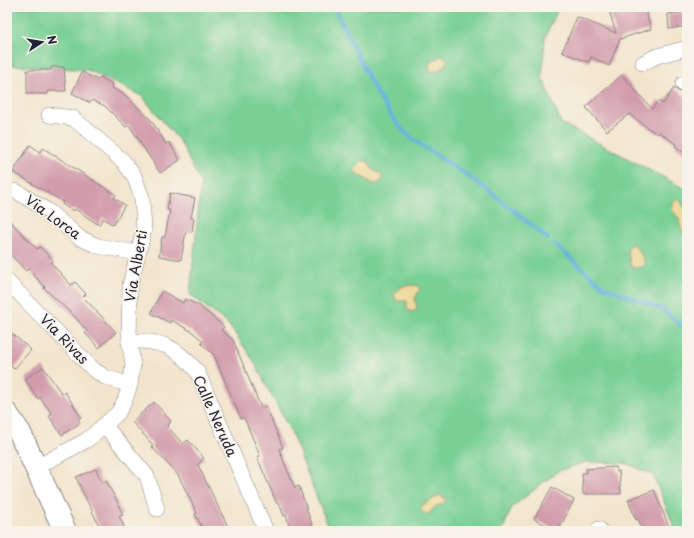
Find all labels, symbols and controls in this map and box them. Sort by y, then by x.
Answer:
north arrow [22,22,62,62]
text: N [43,34,62,46]
street label: Via Lorca [21,189,86,244]
street label: Via Alberti [119,228,152,304]
street label: Via Rivas [35,309,94,368]
street label: Calle Neruda [188,372,243,460]

